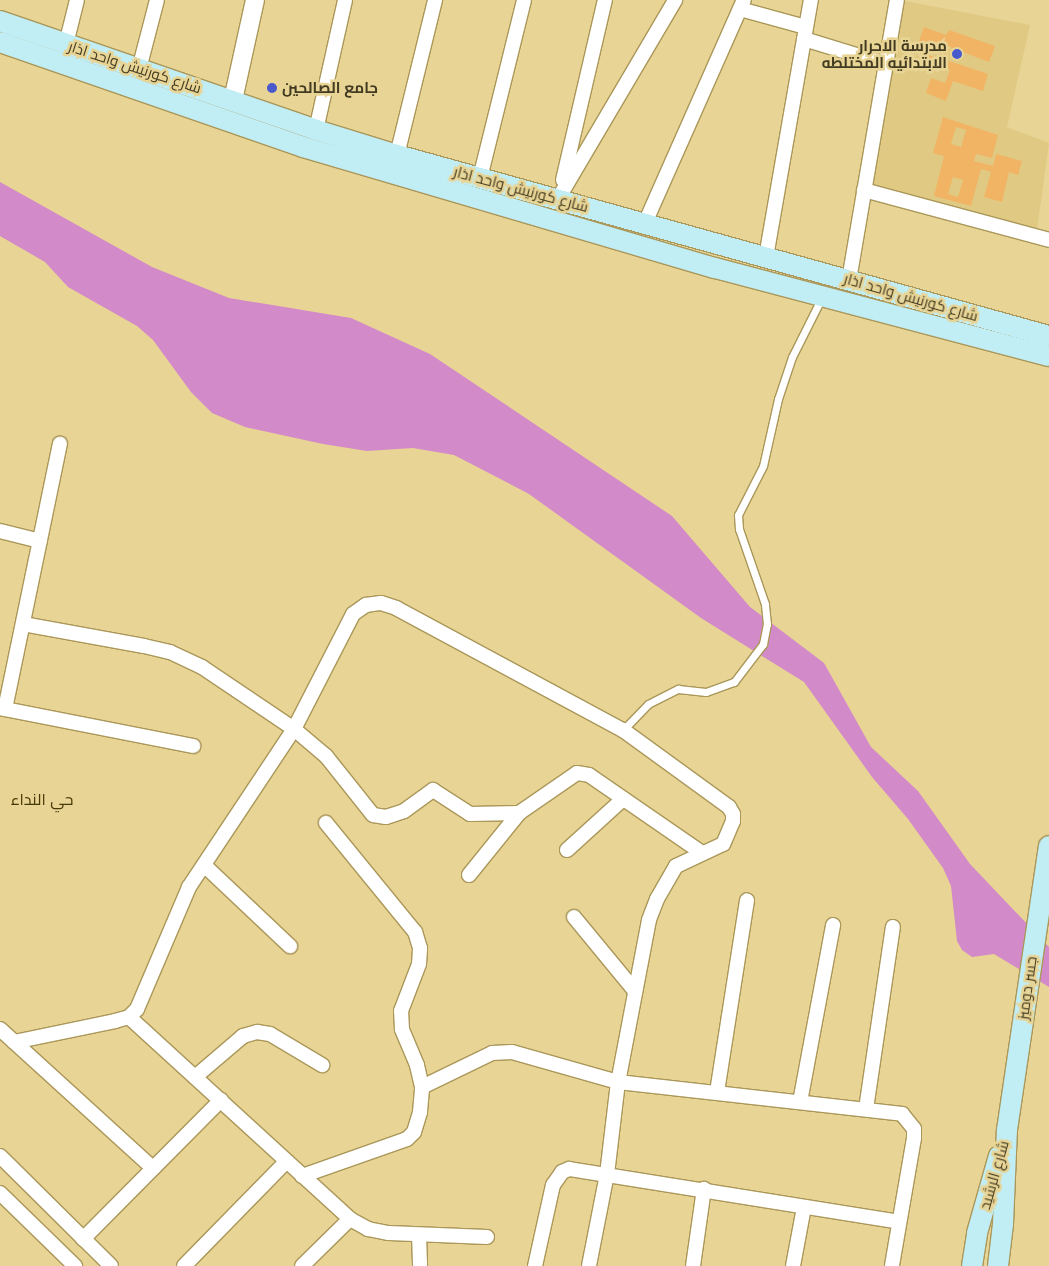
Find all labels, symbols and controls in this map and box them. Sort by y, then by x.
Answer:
place label: مدرسة الاحرار الابتدائيه المختلطه [822,36,947,71]
street label: شارع كورنيش واحد اذار [66,37,204,97]
marker: مدرسة الاحرار الابتدائيه المختلطه [951,48,963,60]
place label: جامع الصالحين [282,79,378,97]
marker: جامع الصالحين [266,82,278,94]
street label: شارع كورنيش واحد اذار [452,162,590,216]
street label: شارع كورنيش واحد اذار [842,269,980,325]
district label: حي النداء [11,789,73,809]
street label: جسر دوميز [1014,955,1040,1021]
street label: شارع الرشيد [976,1138,1012,1212]

